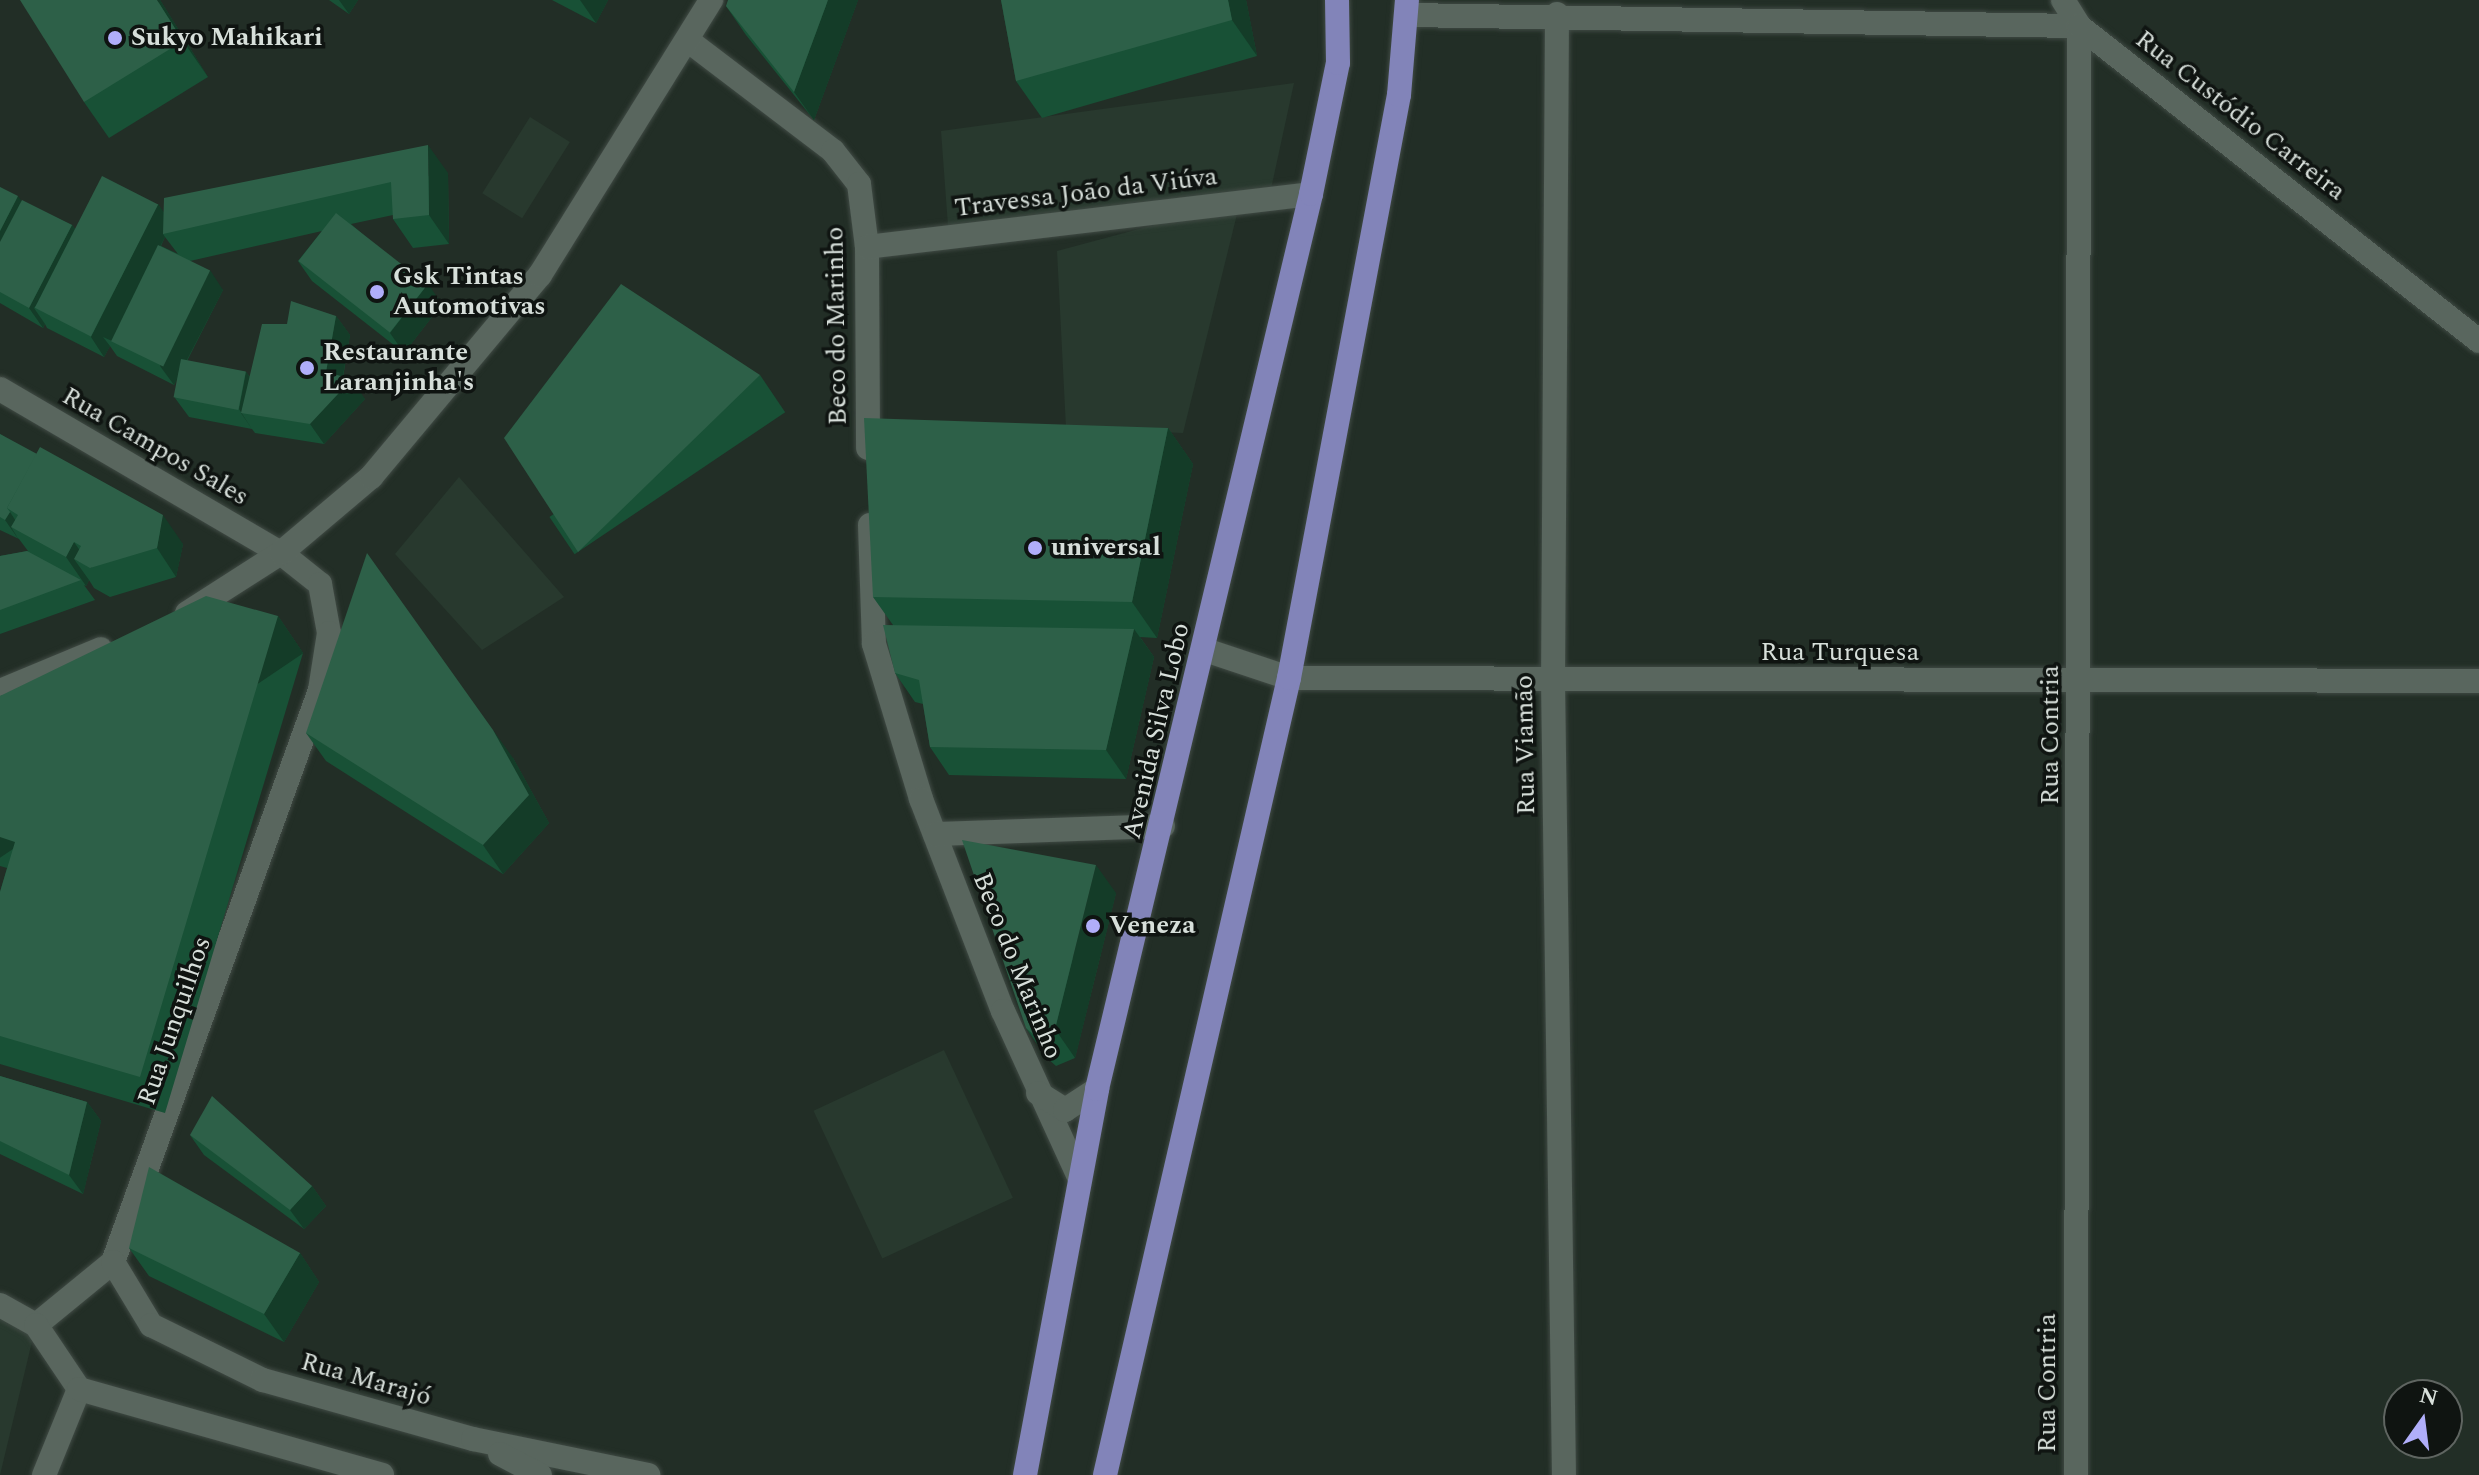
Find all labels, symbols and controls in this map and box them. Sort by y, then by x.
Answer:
place label: Sukyo Mahikari [131,22,323,54]
street label: Rua Custódio Carreira [2129,24,2351,208]
marker: Sukyo Mahikari [106,29,124,47]
street label: Travessa João da Viúva [953,161,1219,225]
street label: Beco do Marinho [820,227,854,425]
place label: Gsk Tintas Automotivas [393,261,546,322]
marker: Gsk Tintas Automotivas [368,283,386,301]
place label: Restaurante Laranjinha's [323,337,474,398]
marker: Restaurante Laranjinha's [298,359,316,377]
street label: Rua Campos Sales [56,381,254,513]
place label: universal [1051,532,1161,564]
marker: universal [1026,539,1044,557]
street label: Avenida Silva Lobo [1117,620,1197,842]
street label: Rua Turquesa [1761,637,1919,669]
street label: Rua Contria [2035,665,2067,805]
street label: Rua Viamão [1509,675,1543,815]
street label: Beco do Marinho [965,868,1069,1064]
place label: Veneza [1109,910,1196,942]
marker: Veneza [1084,917,1102,935]
street label: Rua Junquilhos [132,933,218,1109]
street label: Rua Contria [2032,1313,2064,1453]
street label: Rua Marajó [297,1347,435,1413]
north arrow [2383,1379,2463,1459]
text: N [2416,1379,2441,1415]

